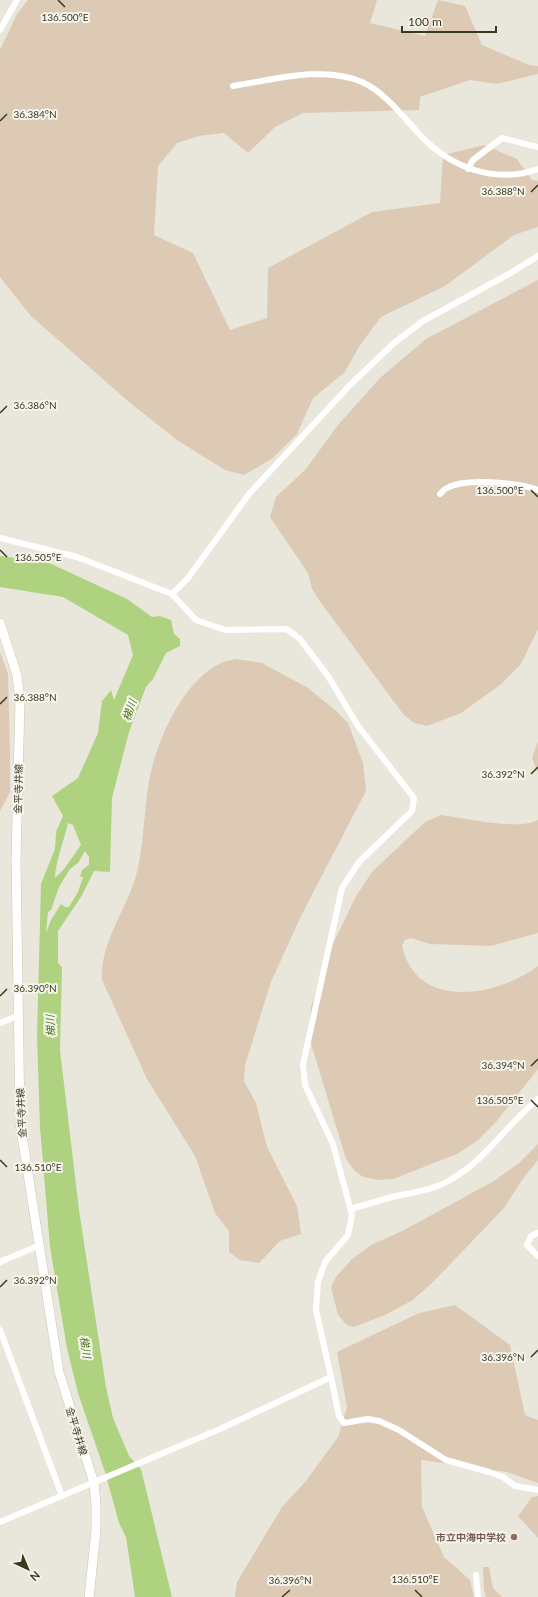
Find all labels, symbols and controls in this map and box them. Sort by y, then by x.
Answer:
scale bar [402,8,496,34]
text: 136.500°E [41,11,89,23]
text: 100 m [408,14,442,29]
text: 36.384°N [13,108,57,120]
text: 36.388°N [481,185,525,197]
text: 36.386°N [13,399,57,411]
text: 136.500°E [476,484,524,496]
text: 136.505°E [14,551,62,563]
text: 36.388°N [13,691,57,703]
water label: 梯川 [119,697,139,723]
street label: 金平寺井線 [12,764,24,814]
text: 36.392°N [481,768,525,780]
text: 36.390°N [13,982,57,994]
water label: 梯川 [43,1014,57,1037]
text: 36.394°N [481,1059,525,1071]
street label: 金平寺井線 [14,1088,28,1138]
text: 136.505°E [476,1094,524,1106]
text: 136.510°E [14,1161,62,1173]
text: 36.392°N [13,1274,57,1286]
water label: 梯川 [78,1335,94,1360]
text: 36.396°N [481,1351,525,1363]
street label: 金平寺井線 [64,1405,90,1457]
place label: 市立中海中学校 [436,1531,506,1543]
marker: 市立中海中学校 [509,1532,519,1542]
north arrow [8,1549,48,1589]
text: N [28,1569,43,1584]
text: 136.510°E [391,1573,439,1585]
text: 36.396°N [268,1574,312,1586]

